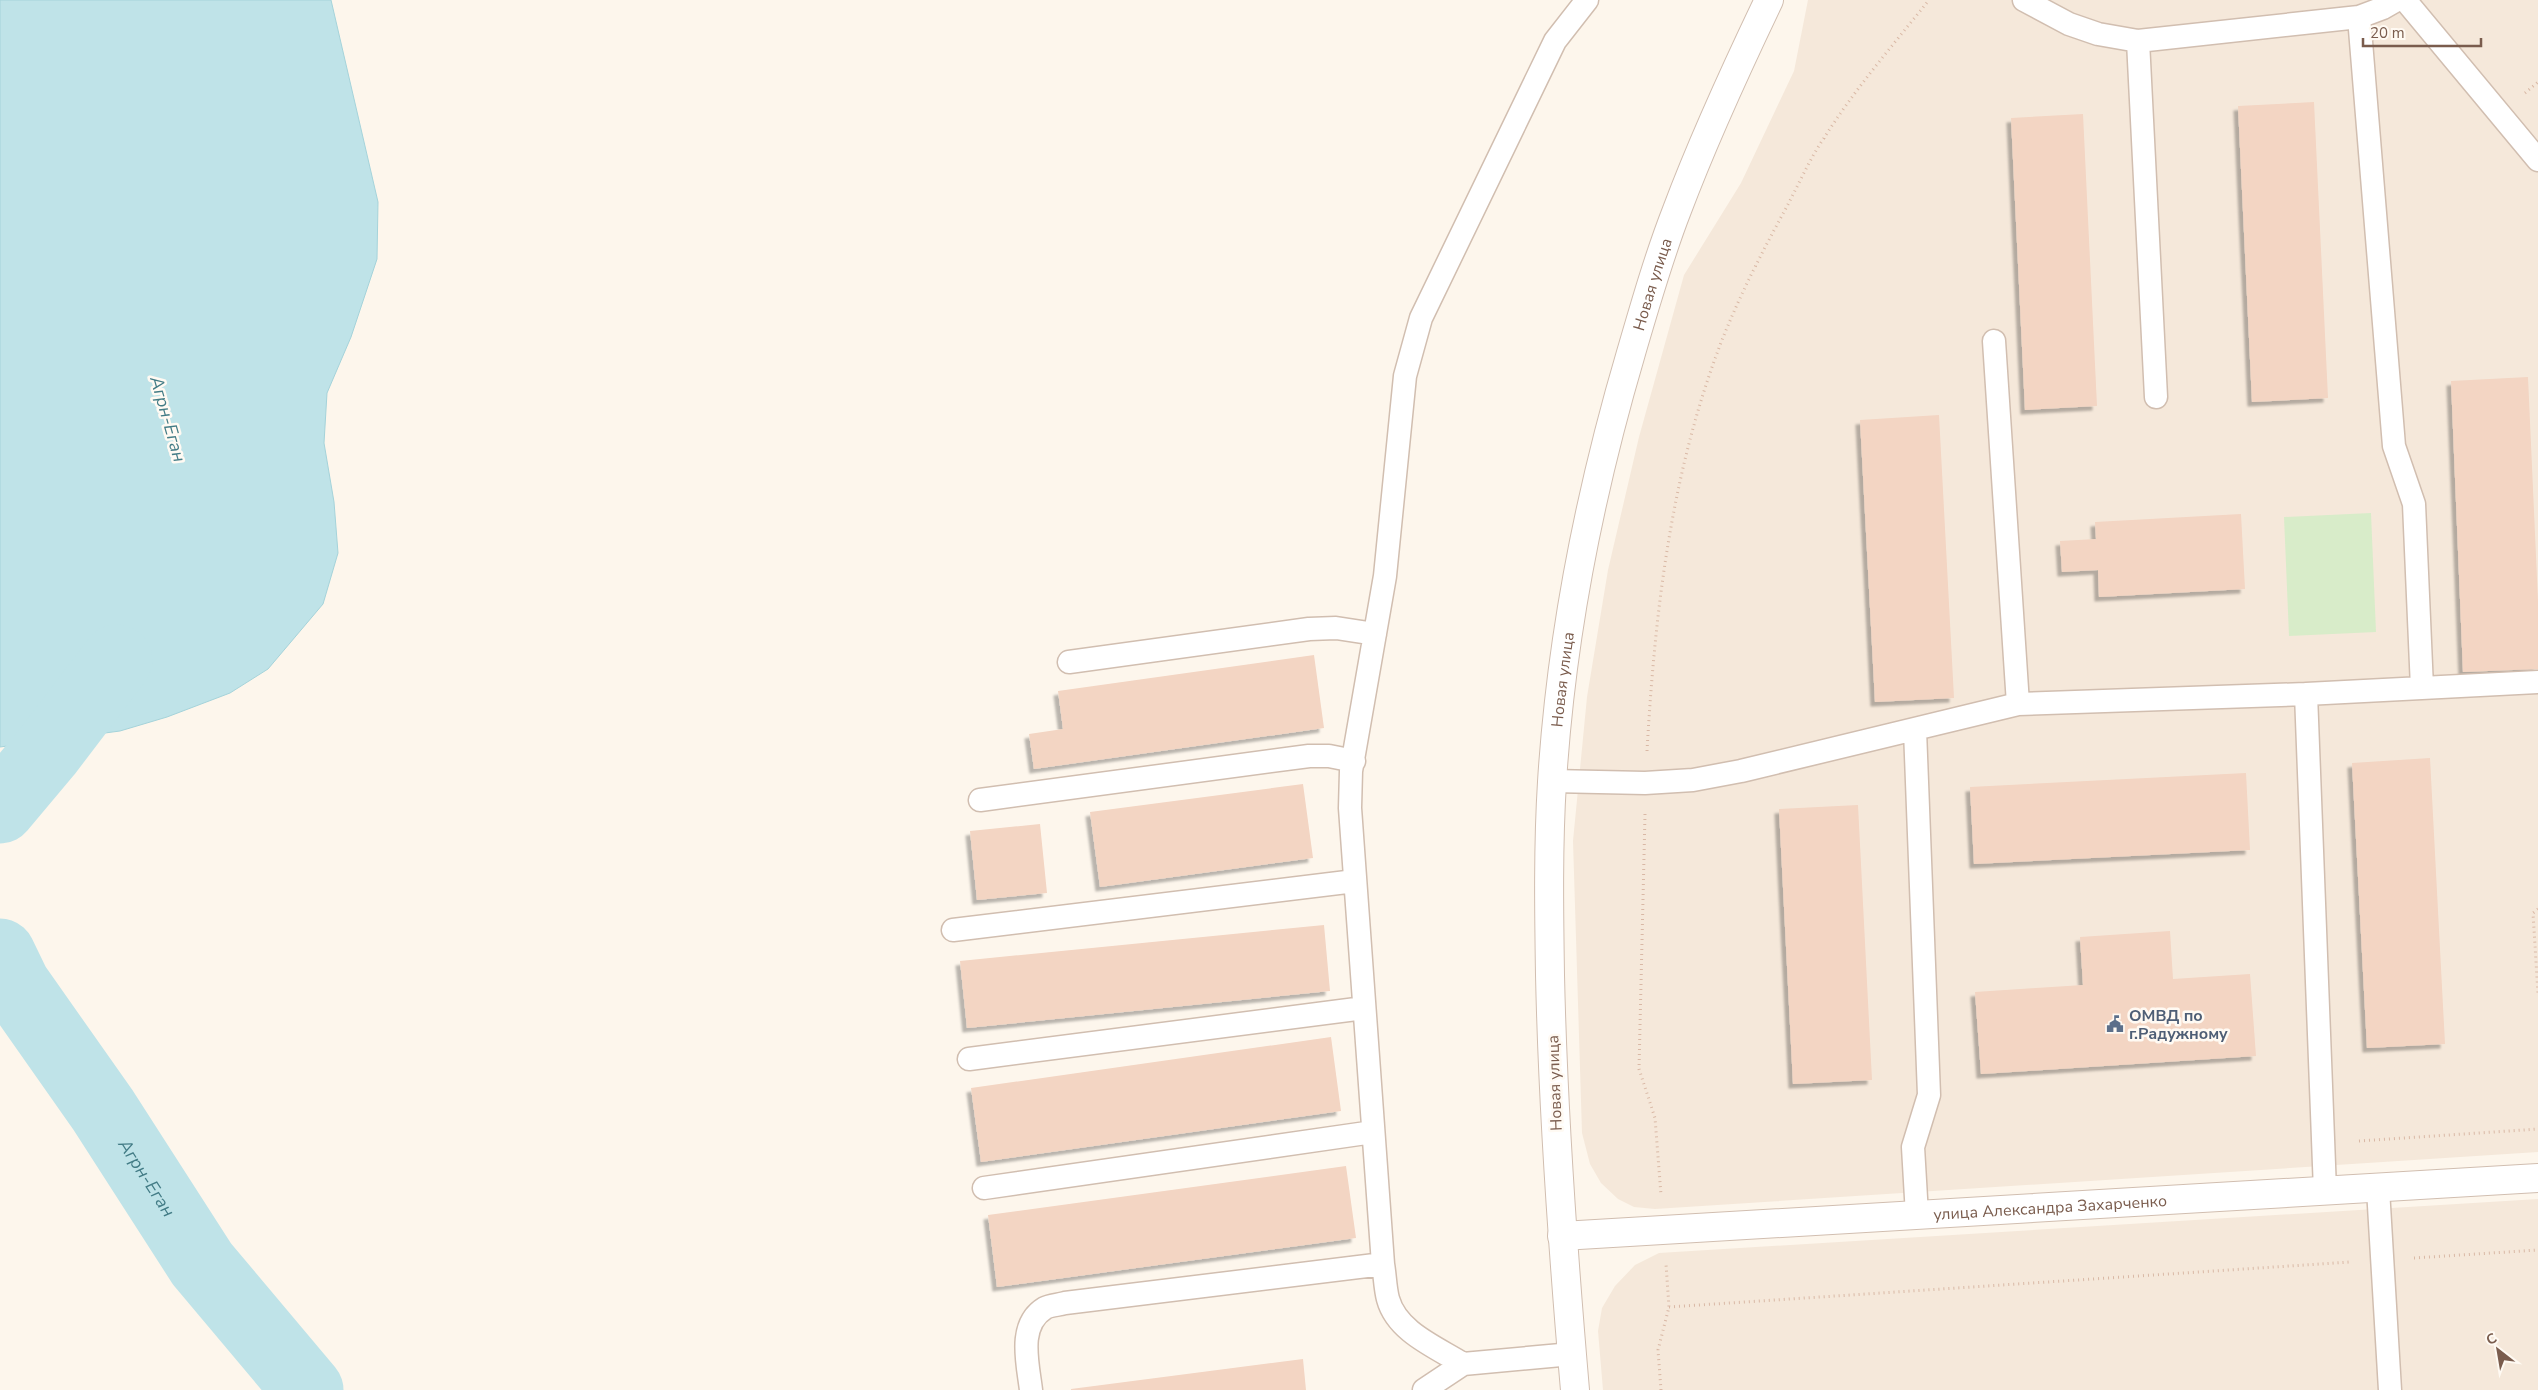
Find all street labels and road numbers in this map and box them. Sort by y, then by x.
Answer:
street label: Новая улица [1628,235,1678,333]
street label: Новая улица [1546,630,1580,728]
street label: Новая улица [1542,1035,1568,1131]
street label: улица Александра Захарченко [1933,1190,2168,1226]

